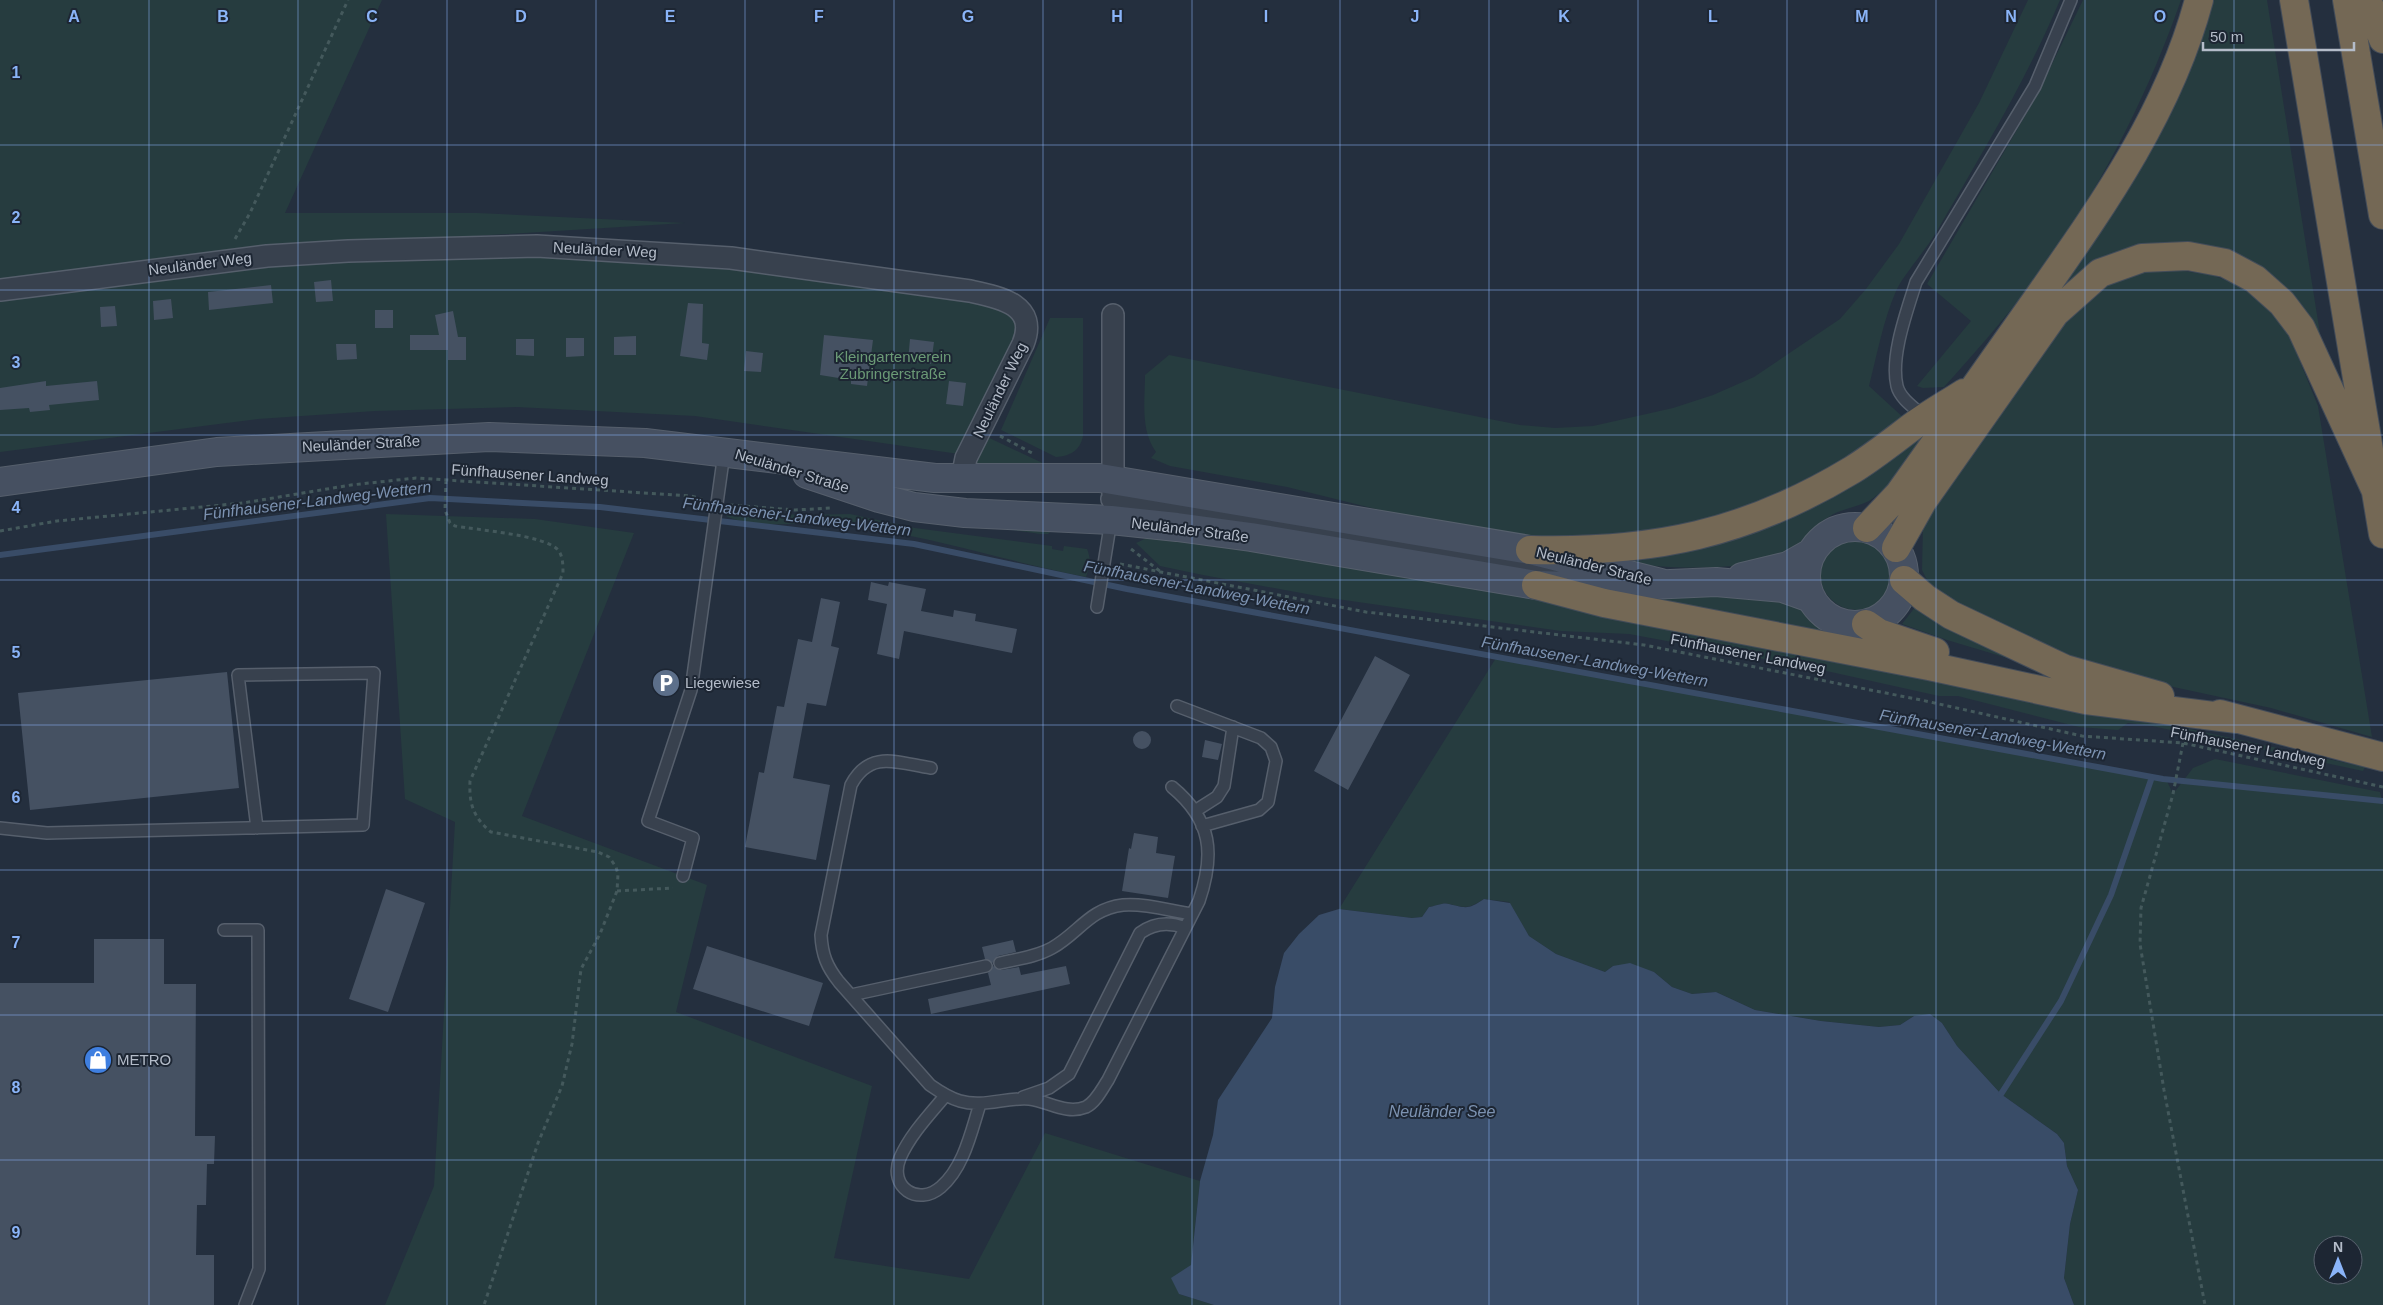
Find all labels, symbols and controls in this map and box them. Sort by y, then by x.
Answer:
text: A [68,8,80,25]
text: B [217,8,229,25]
text: C [366,8,378,25]
text: D [515,8,527,25]
text: E [665,8,676,25]
text: F [814,8,824,25]
text: G [962,8,974,25]
text: H [1111,8,1123,25]
text: I [1264,8,1268,25]
text: J [1411,8,1419,25]
text: K [1558,8,1570,25]
text: L [1708,8,1718,25]
text: M [1855,8,1869,25]
text: N [2005,8,2017,25]
text: O [2154,8,2166,25]
scale bar [2203,20,2354,52]
text: 50 m [2210,28,2243,45]
text: 1 [12,64,21,81]
text: 2 [12,209,21,226]
street label: Neuländer Weg [553,238,657,261]
street label: Neuländer Weg [147,249,253,278]
street label: Neuländer Weg [969,339,1030,440]
park label: Kleingartenverein Zubringerstraße [835,348,951,382]
text: 3 [12,354,21,371]
street label: Neuländer Straße [301,432,421,455]
street label: Neuländer Straße [733,445,851,496]
street label: Fünfhausener Landweg [451,461,609,488]
water label: Fünfhausener-Landweg-Wettern [202,478,432,523]
water label: Fünfhausener-Landweg-Wettern [682,494,912,539]
text: 4 [12,499,21,516]
street label: Neuländer Straße [1130,514,1250,545]
street label: Neuländer Straße [1535,543,1654,588]
water label: Fünfhausener-Landweg-Wettern [1083,557,1311,618]
street label: Fünfhausener Landweg [1669,630,1827,677]
water label: Fünfhausener-Landweg-Wettern [1480,633,1710,690]
text: 5 [12,644,21,661]
parking icon: Liegewiese [651,668,681,698]
place label: Liegewiese [685,674,760,691]
water label: Fünfhausener-Landweg-Wettern [1878,706,2108,763]
street label: Fünfhausener Landweg [2169,723,2327,770]
text: 6 [12,789,21,806]
text: 7 [12,934,21,951]
shop icon: METRO [83,1045,113,1075]
place label: METRO [117,1051,171,1068]
text: 8 [12,1079,21,1096]
water label: Neuländer See [1389,1103,1495,1120]
text: 9 [12,1224,21,1241]
north arrow [2313,1235,2363,1285]
text: N [2333,1239,2343,1255]

